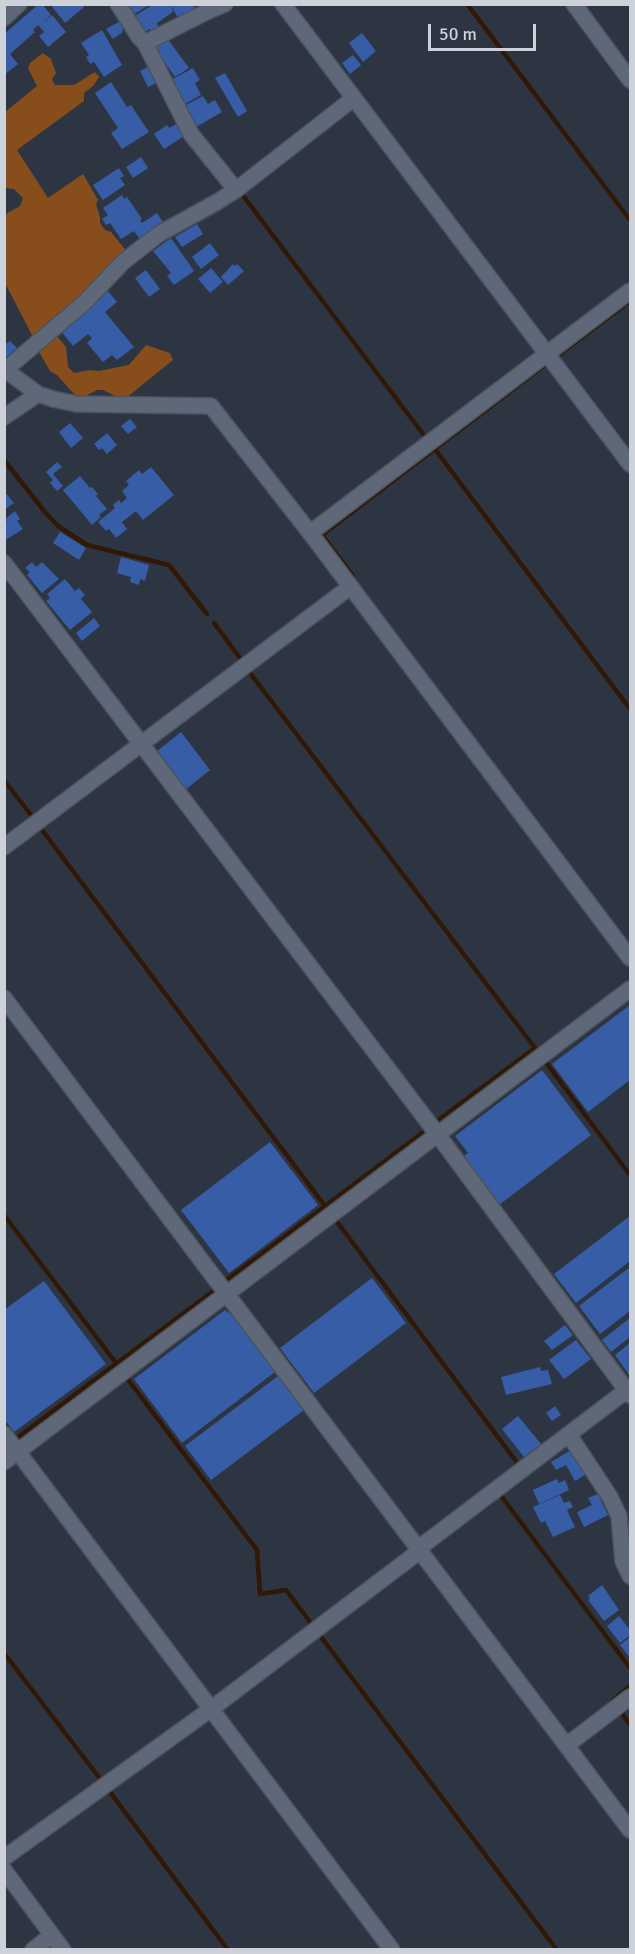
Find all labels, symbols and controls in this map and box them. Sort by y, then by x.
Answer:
scale bar [431,12,539,50]
text: 50 m [439,23,477,45]

